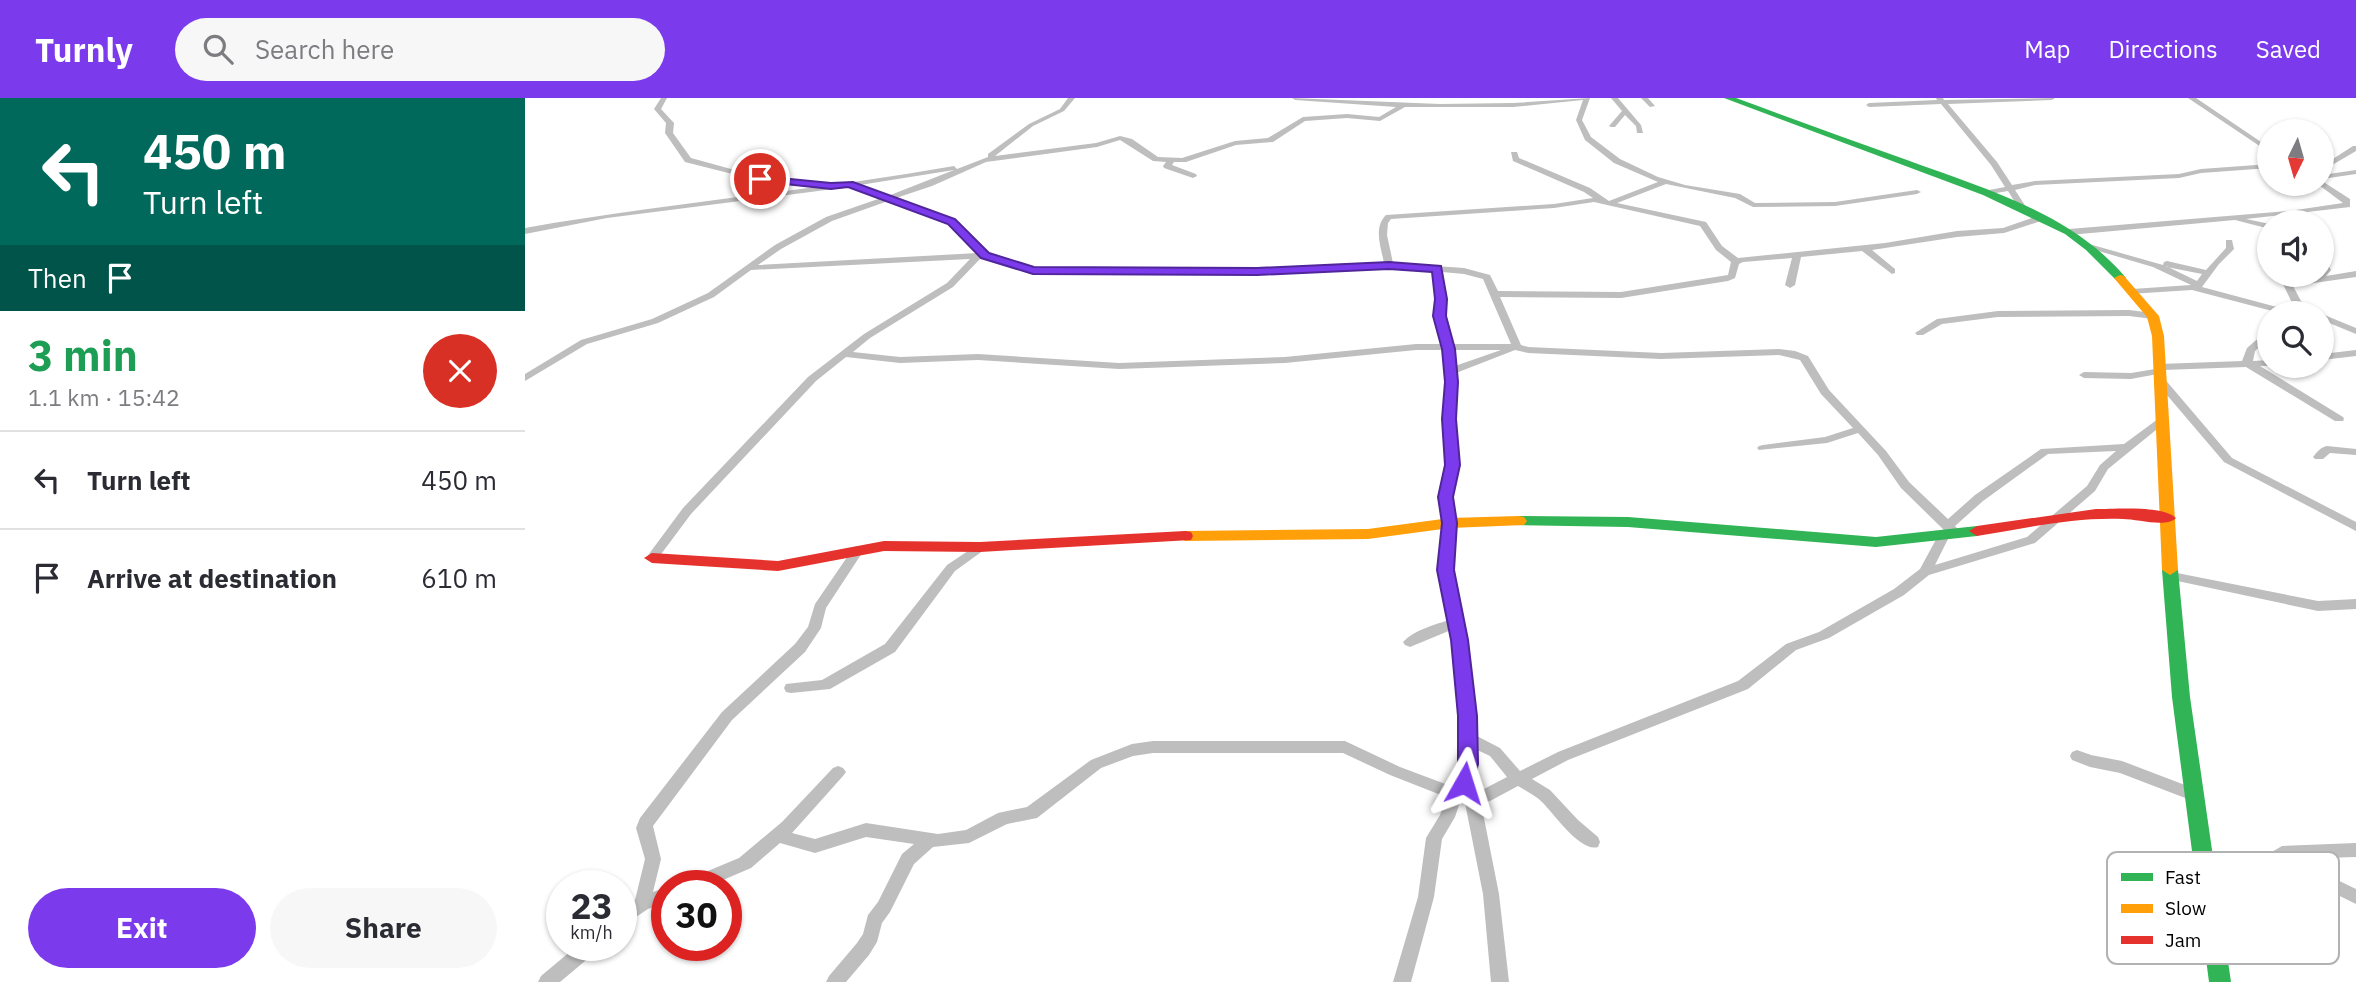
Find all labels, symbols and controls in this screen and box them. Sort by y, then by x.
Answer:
search box [175,18,665,81]
text: Turnly [35,28,133,71]
icon: search [199,30,237,68]
text: Search here [255,32,394,66]
text: Map [2024,33,2070,65]
text: Directions [2108,33,2218,65]
text: Saved [2256,33,2321,65]
text: 450 m [143,119,287,182]
north arrow [2257,119,2335,196]
map controls [2257,119,2334,378]
icon: left [28,126,119,217]
pin [730,149,790,209]
icon: arrive [741,160,779,198]
text: Turn left [143,181,263,223]
button: sound [2257,210,2334,287]
icon: arrive [101,259,139,297]
text: Then [28,261,87,295]
button: search [2257,301,2334,378]
text: 3 min [28,328,138,383]
button: close [423,334,497,408]
text: 1.1 km · 15:42 [28,382,180,412]
icon: left [28,461,66,499]
text: Turn left [87,463,190,497]
text: 450 m [421,463,497,497]
icon: arrive [28,559,66,597]
text: Arrive at destination [87,561,337,595]
text: 610 m [421,561,497,595]
position arrow [1427,746,1501,820]
legend [2107,852,2339,964]
text: Fast [2165,865,2201,889]
speed limit sign: 30 [651,870,742,961]
text: 23 [570,883,613,929]
button: Exit [28,888,256,968]
button: Share [270,888,497,968]
text: Slow [2165,896,2206,920]
text: km/h [570,921,613,944]
text: Jam [2165,928,2201,952]

